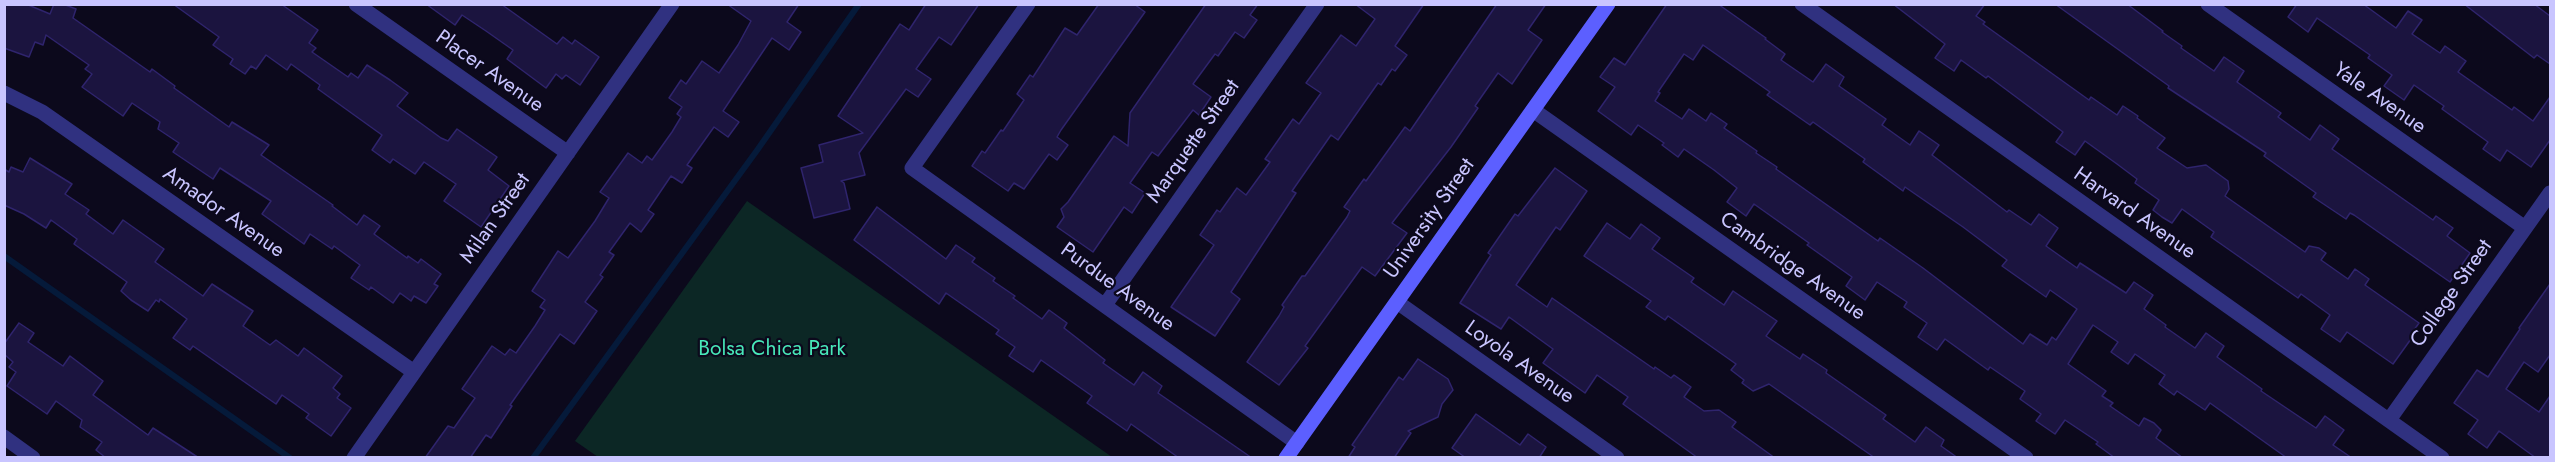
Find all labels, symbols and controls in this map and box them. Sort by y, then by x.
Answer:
street label: Placer Avenue [430,25,548,119]
street label: Yale Avenue [2328,58,2430,140]
street label: Marquette Street [1142,75,1246,209]
street label: University Street [1379,154,1481,284]
street label: Amador Avenue [157,162,289,264]
street label: Harvard Avenue [2068,163,2200,265]
street label: Milan Street [456,169,536,269]
street label: Cambridge Avenue [1714,207,1870,327]
street label: College Street [2406,235,2498,353]
street label: Purdue Avenue [1055,238,1179,338]
street label: Loyola Avenue [1459,316,1579,410]
park label: Bolsa Chica Park [698,337,846,363]

